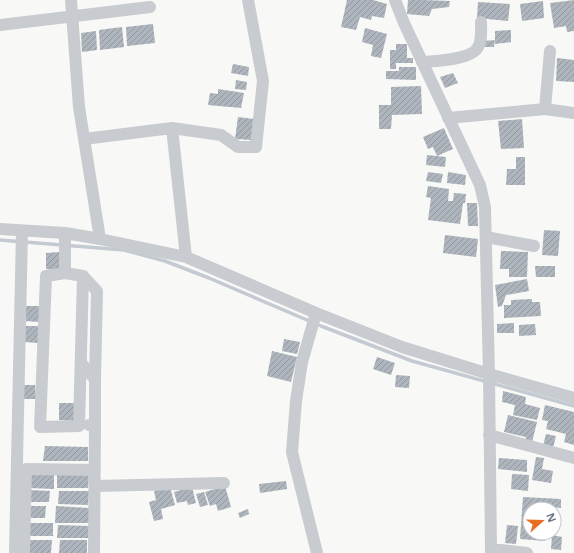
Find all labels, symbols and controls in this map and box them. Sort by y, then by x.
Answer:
north arrow [522,501,562,541]
text: N [543,511,560,524]

